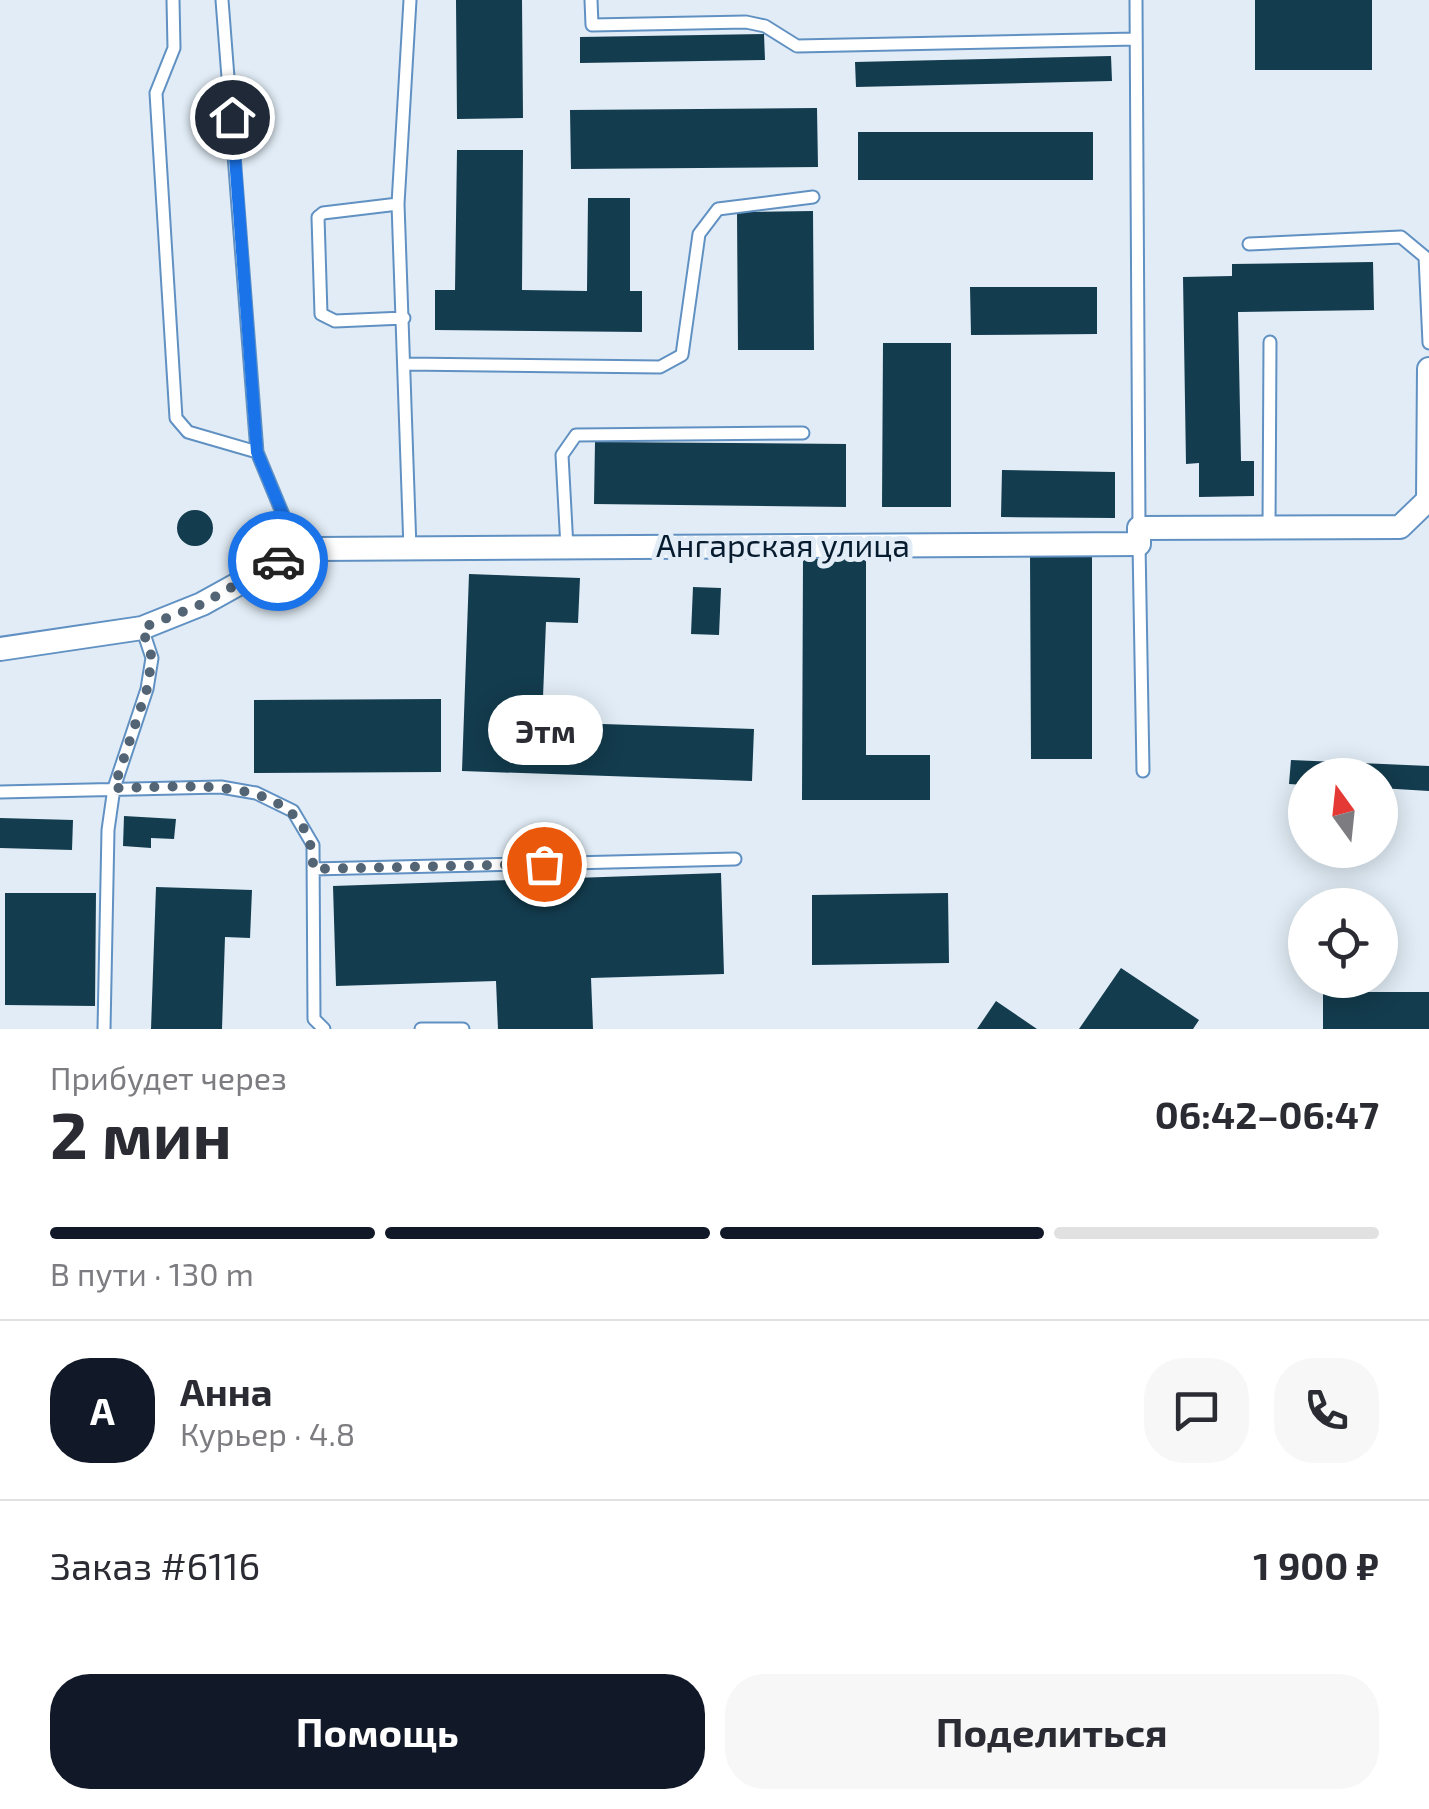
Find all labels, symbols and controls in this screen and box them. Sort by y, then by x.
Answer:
pin [190,75,275,160]
icon: home [205,90,260,145]
courier [228,511,328,611]
street label: Ангарская улица [656,525,910,564]
icon: car [251,534,306,589]
callout: Этм [486,694,602,764]
text: Этм [515,711,576,749]
north arrow [1288,758,1398,868]
map controls [1288,758,1398,998]
pin [502,822,587,907]
icon: bag [517,837,572,892]
button: locate [1288,888,1398,998]
text: Прибудет через [50,1058,287,1096]
text: 06:42–06:47 [1155,1091,1379,1137]
text: 2 мин [50,1094,232,1172]
text: В пути · 130 m [50,1254,254,1292]
button: chat [1144,1358,1249,1463]
button: phone [1274,1358,1379,1463]
text: Анна [180,1368,273,1414]
text: А [90,1387,115,1433]
text: Курьер · 4.8 [180,1414,355,1452]
text: Заказ #6116 [50,1542,260,1588]
text: 1 900 ₽ [1253,1542,1379,1588]
button: Помощь [50,1674,705,1789]
button: Поделиться [725,1674,1379,1789]

